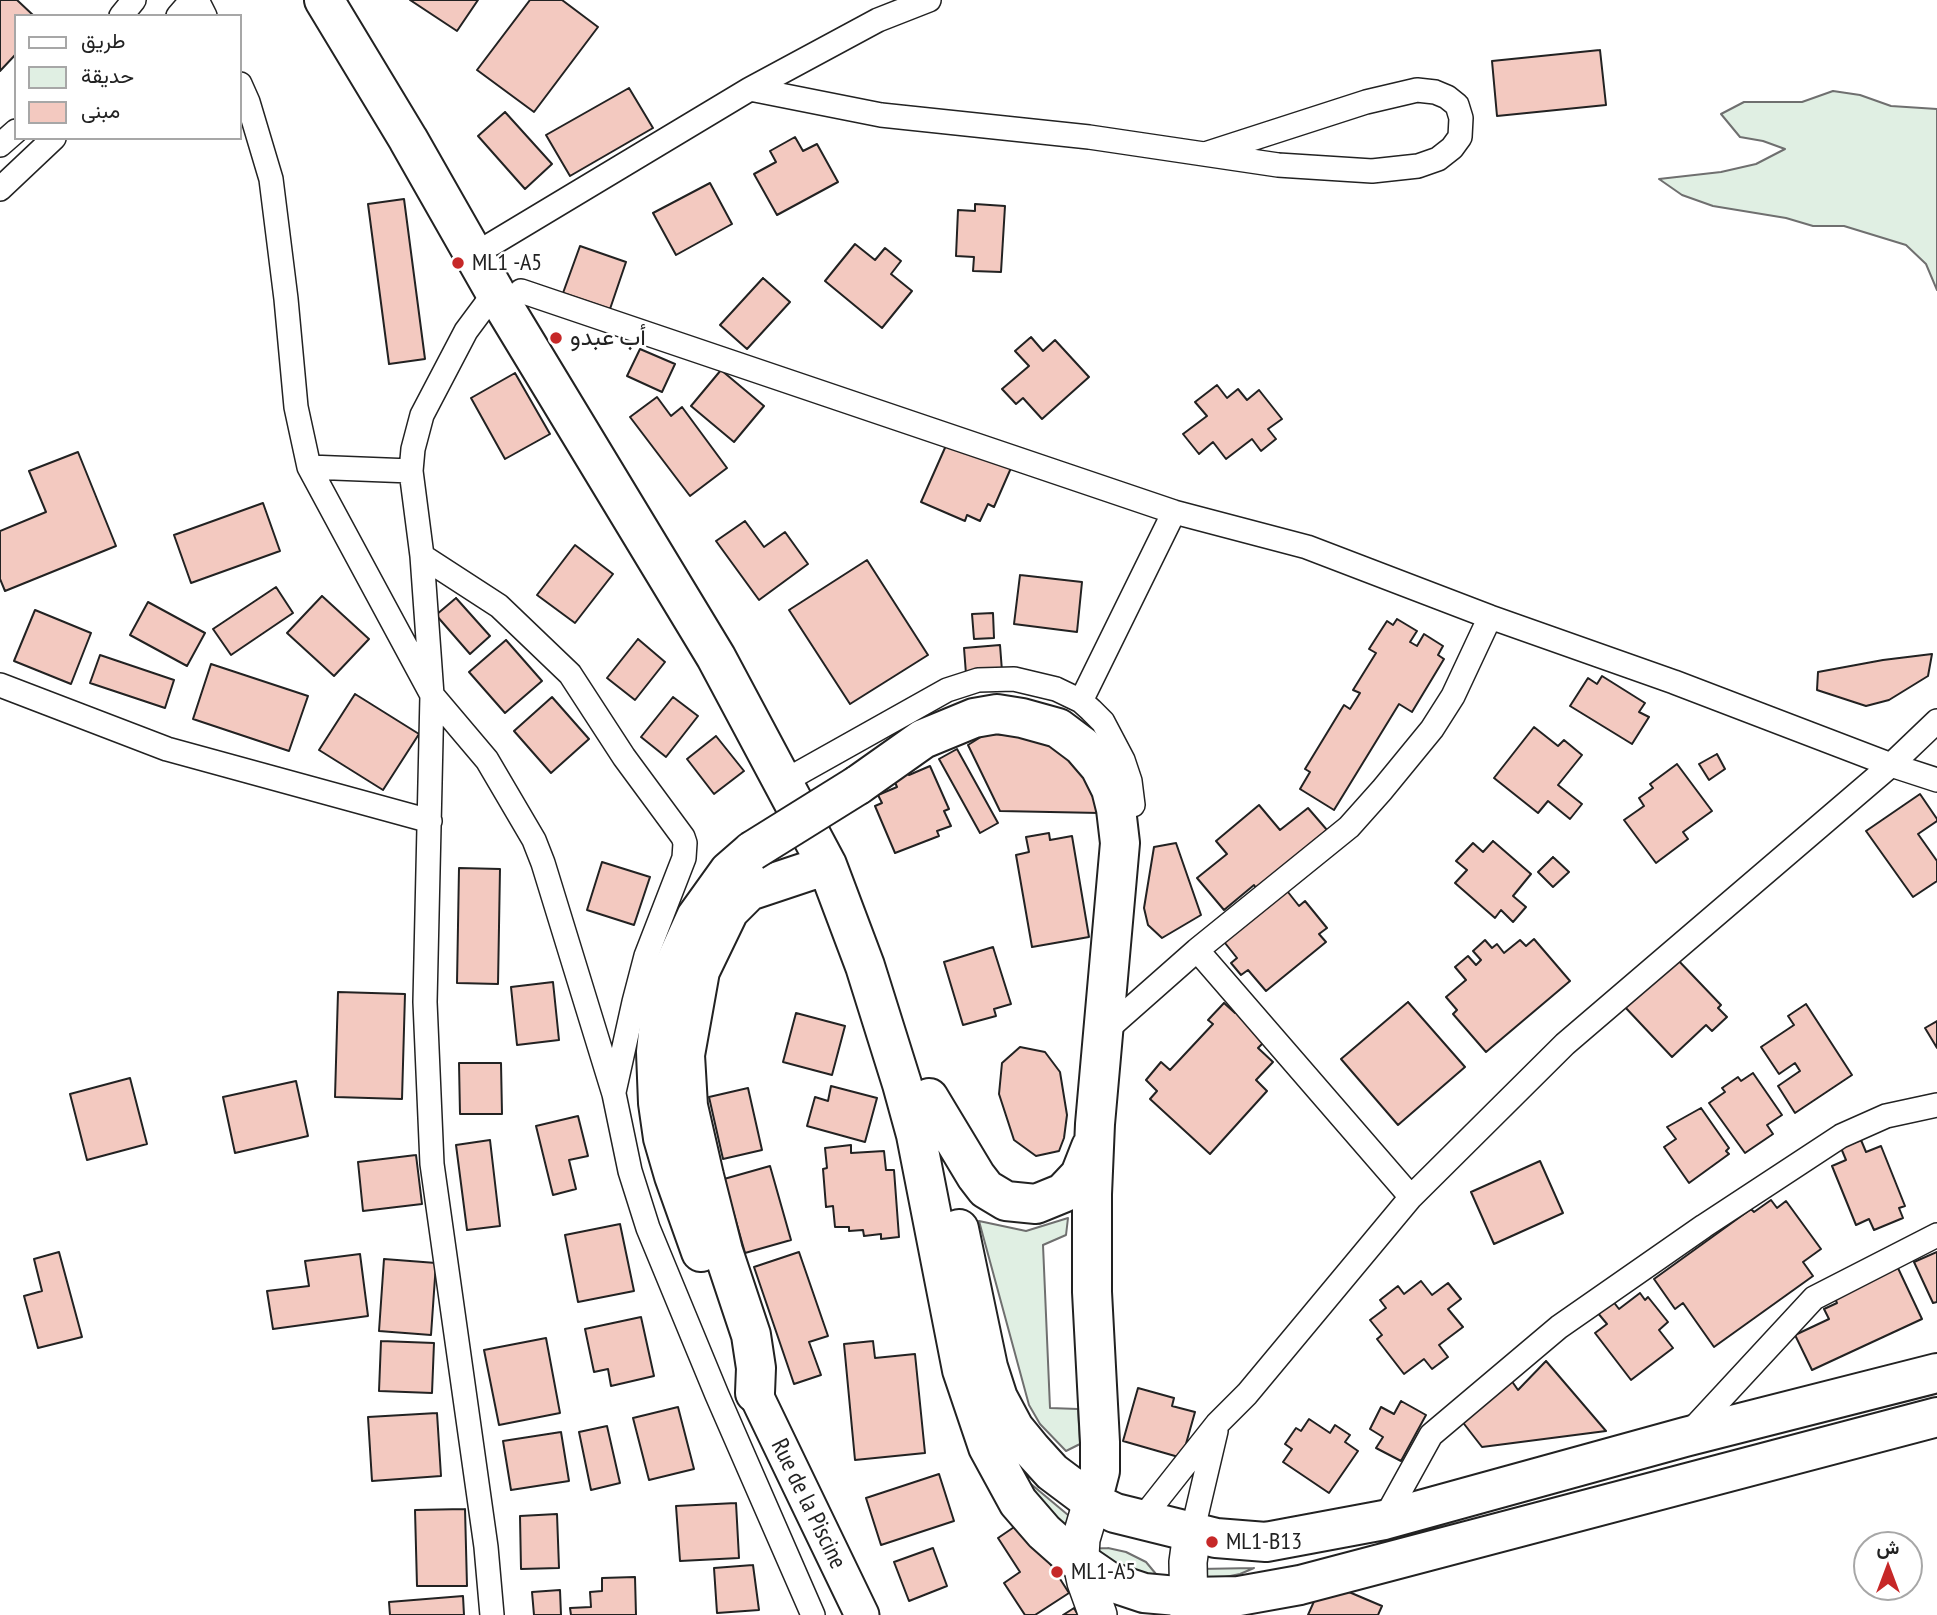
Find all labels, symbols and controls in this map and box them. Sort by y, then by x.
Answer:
legend [14,14,242,140]
text: طريق [81,27,126,54]
text: حديقة [81,62,134,89]
text: مبنى [81,97,120,124]
place label: ML1 -A5 [472,249,542,277]
marker: ML1 -A5 [450,255,466,271]
place label: أب عبدو [570,324,646,352]
marker: أب عبدو [548,330,564,346]
street label: Rue de la Piscine [764,1434,852,1574]
place label: ML1-B13 [1226,1528,1302,1556]
north arrow [1853,1531,1923,1601]
marker: ML1-B13 [1204,1534,1220,1550]
text: ش [1877,1535,1899,1559]
place label: ML1-A5 [1071,1558,1136,1586]
marker: ML1-A5 [1049,1564,1065,1580]

